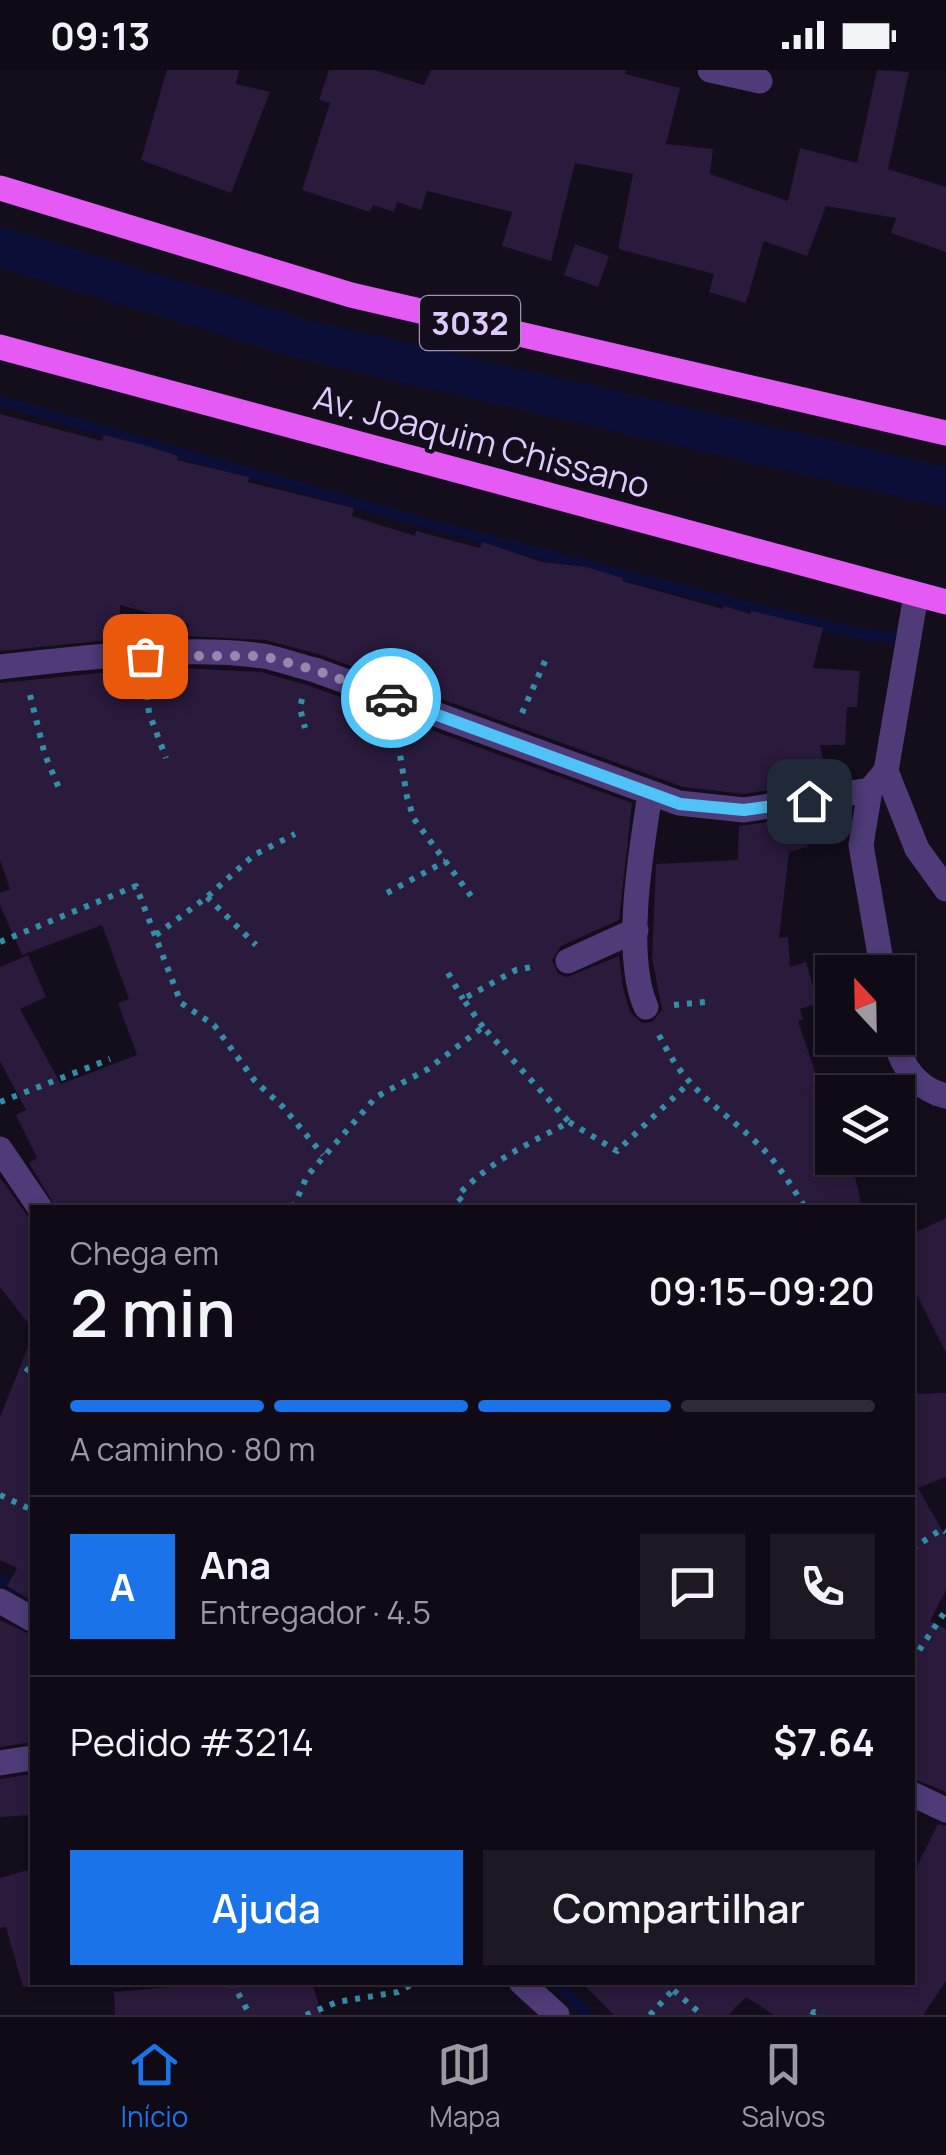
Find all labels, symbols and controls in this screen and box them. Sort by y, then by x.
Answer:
text: 09:13 [50,9,150,61]
road number: 3032 [420,296,520,350]
street label: Av. Joaquim Chissano [309,373,655,509]
pin [103,614,188,699]
icon: bag [118,629,173,684]
courier [341,648,441,748]
icon: car [364,671,419,726]
pin [767,759,852,844]
icon: home [782,774,837,829]
north arrow [815,955,915,1055]
map controls [815,955,915,1175]
button: layers [815,1075,915,1175]
text: Chega em [70,1231,219,1275]
text: 09:15–09:20 [649,1264,875,1316]
text: 2 min [70,1268,236,1357]
text: A caminho · 80 m [70,1427,315,1471]
button: chat [640,1534,745,1639]
button: phone [770,1534,875,1639]
text: Ana [200,1538,271,1590]
text: A [110,1560,135,1612]
text: Entregador · 4.5 [200,1590,431,1634]
text: Pedido #3214 [70,1715,314,1767]
text: $7.64 [773,1715,875,1767]
button: Ajuda [70,1850,463,1965]
button: Compartilhar [483,1850,875,1965]
tab: Início [120,2037,188,2135]
tab: Mapa [429,2037,500,2135]
tab: Salvos [741,2037,826,2135]

